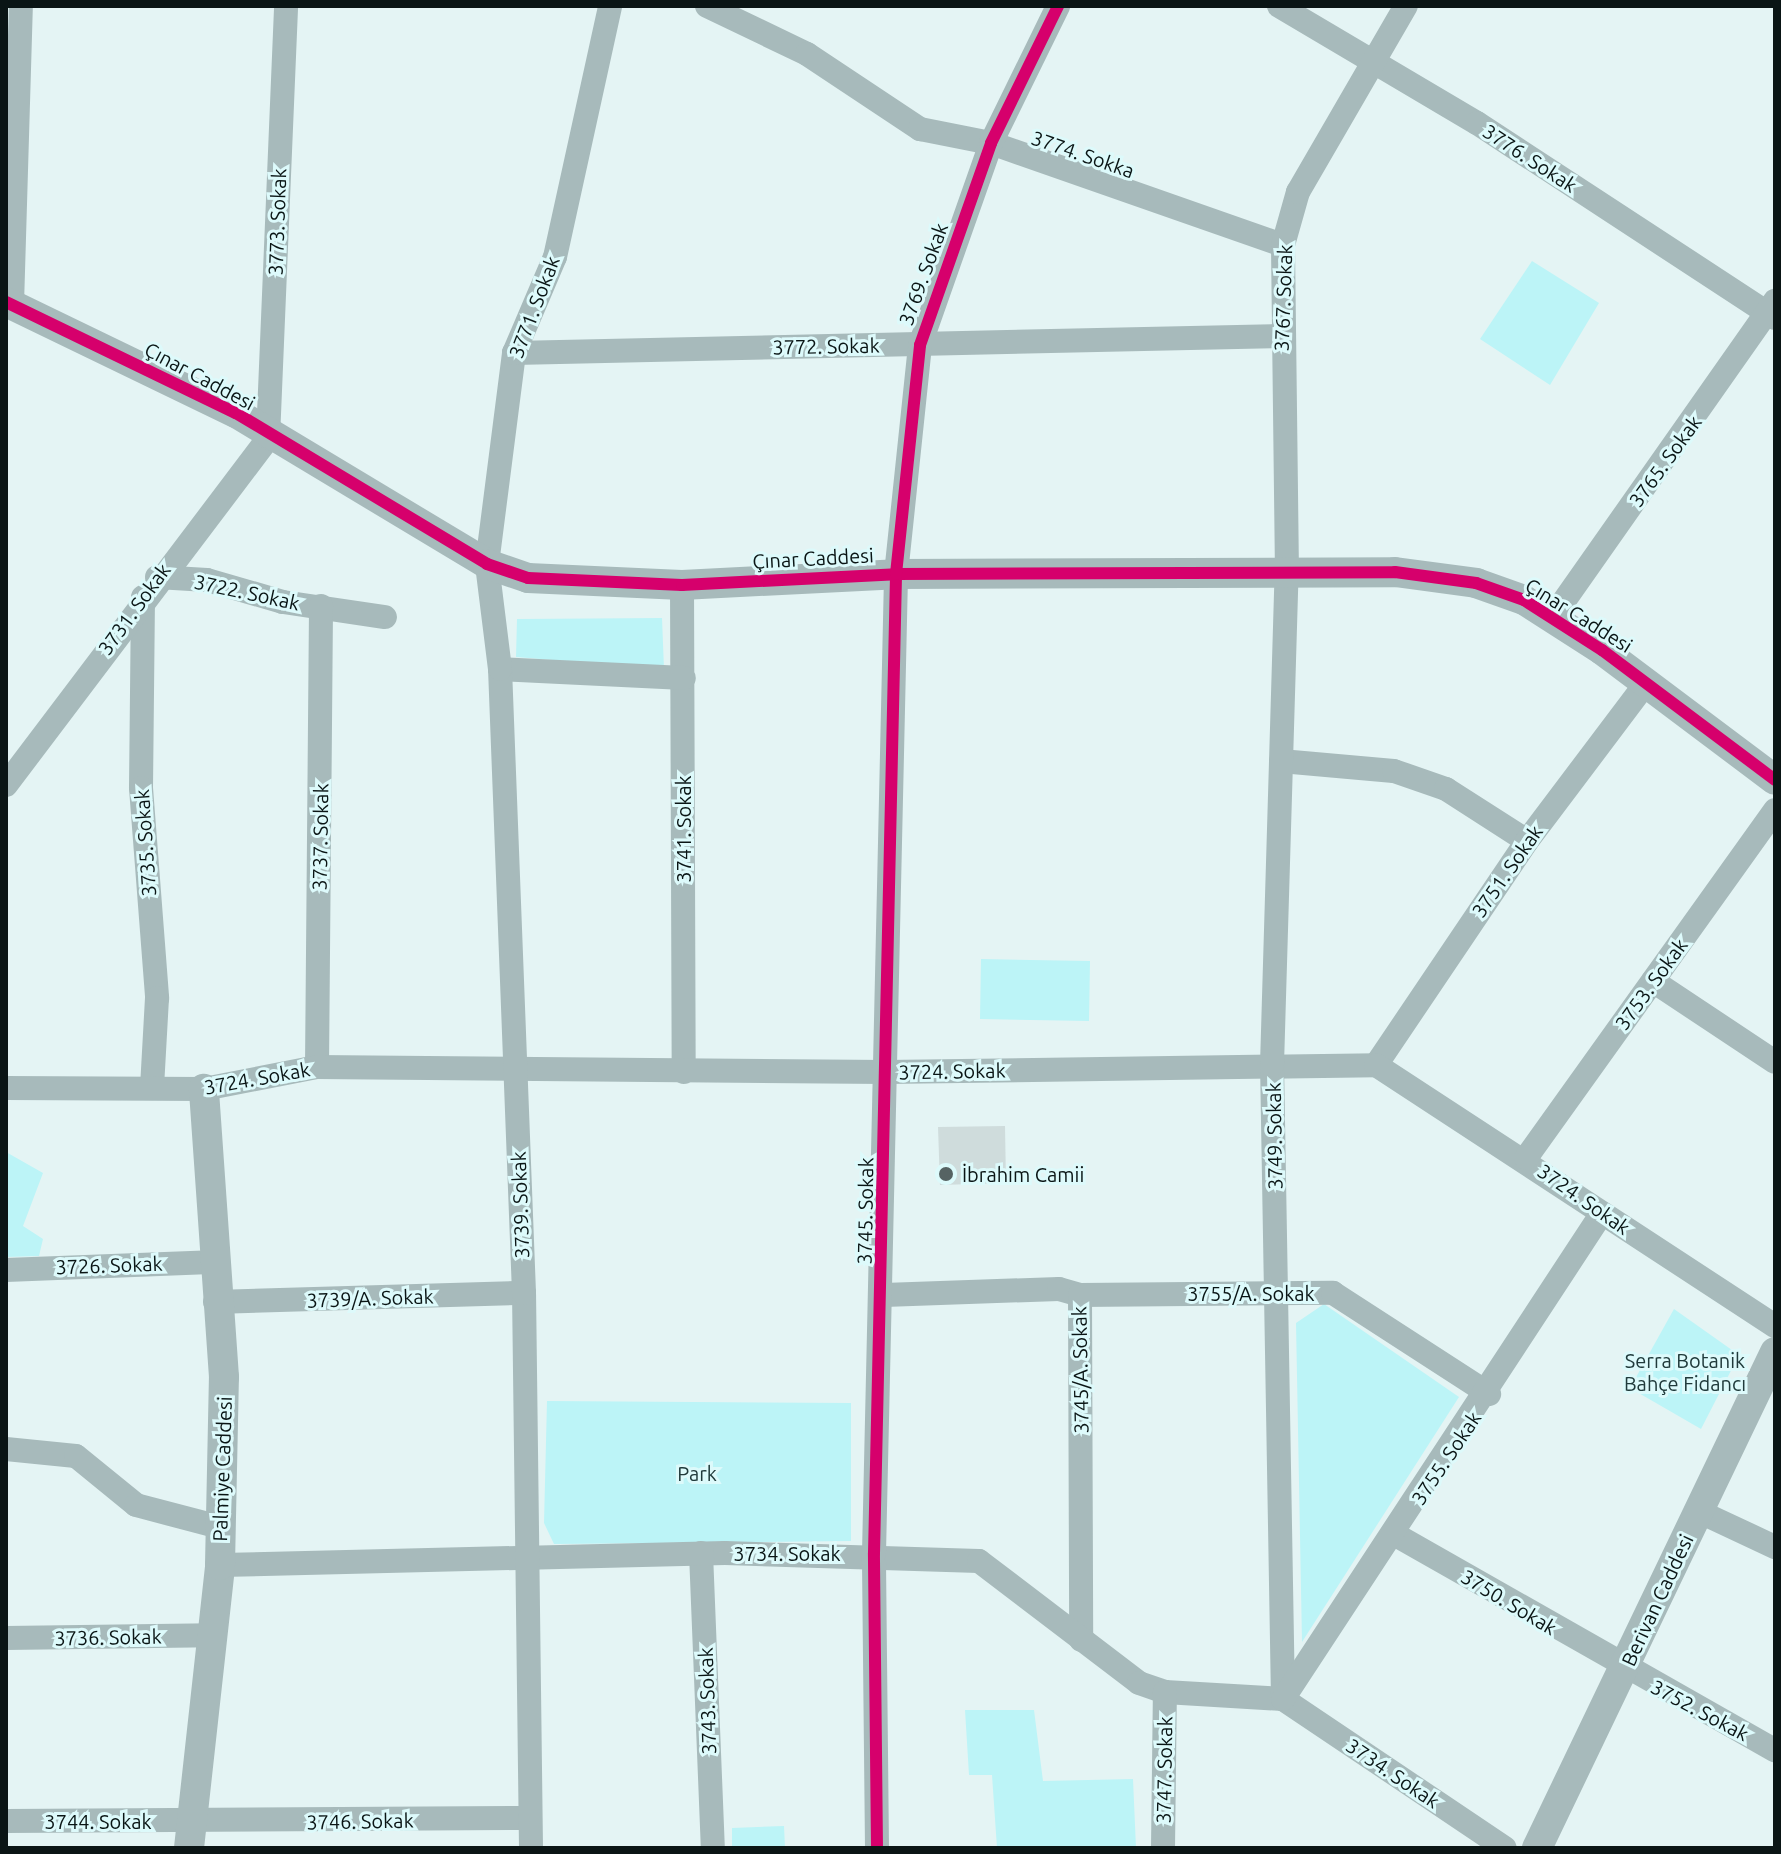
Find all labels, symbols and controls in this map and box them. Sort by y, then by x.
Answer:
street label: 3776. Sokak [1478,119,1582,197]
street label: 3774. Sokka [1028,125,1138,183]
street label: 3773. Sokak [263,168,291,276]
street label: 3769. Sokak [893,220,953,328]
street label: 3767. Sokak [1269,244,1297,352]
street label: 3771. Sokak [504,253,564,361]
street label: 3772. Sokak [772,333,880,359]
street label: Çınar Caddesi [141,337,259,415]
street label: 3765. Sokak [1624,411,1706,511]
street label: Çınar Caddesi [752,543,874,573]
street label: 3731. Sokak [93,559,175,659]
street label: 3722. Sokak [192,569,302,615]
street label: Çınar Caddesi [1521,573,1637,657]
street label: 3741. Sokak [671,775,695,883]
street label: 3737. Sokak [307,783,333,891]
street label: 3735. Sokak [129,789,161,897]
street label: 3751. Sokak [1466,820,1548,922]
street label: 3753. Sokak [1610,934,1692,1034]
street label: 3724. Sokak [202,1057,312,1099]
street label: 3724. Sokak [898,1058,1006,1084]
street label: 3749. Sokak [1261,1082,1287,1190]
street label: 3739. Sokak [506,1151,534,1259]
street label: 3745. Sokak [852,1157,878,1265]
street label: 3724. Sokak [1533,1158,1635,1240]
place label: İbrahim Camii [962,1162,1084,1186]
marker: İbrahim Camii [937,1165,955,1183]
street label: 3726. Sokak [55,1251,163,1279]
street label: 3755/A. Sokak [1187,1281,1315,1305]
street label: 3739/A. Sokak [306,1284,434,1312]
street label: 3745/A. Sokak [1067,1306,1093,1434]
park label: Serra Botanik Bahçe Fidancı [1624,1348,1746,1395]
street label: Palmiye Caddesi [207,1396,237,1542]
street label: 3755. Sokak [1406,1407,1486,1509]
park label: Park [677,1461,717,1485]
street label: Berivan Caddesi [1616,1530,1698,1670]
street label: 3734. Sokak [733,1541,841,1565]
street label: 3750. Sokak [1457,1564,1561,1640]
street label: 3736. Sokak [54,1624,162,1650]
street label: 3743. Sokak [693,1647,721,1755]
street label: 3752. Sokak [1647,1674,1753,1746]
street label: 3747. Sokak [1151,1716,1177,1824]
street label: 3734. Sokak [1342,1733,1444,1813]
street label: 3746. Sokak [306,1808,414,1834]
street label: 3744. Sokak [44,1809,152,1833]

